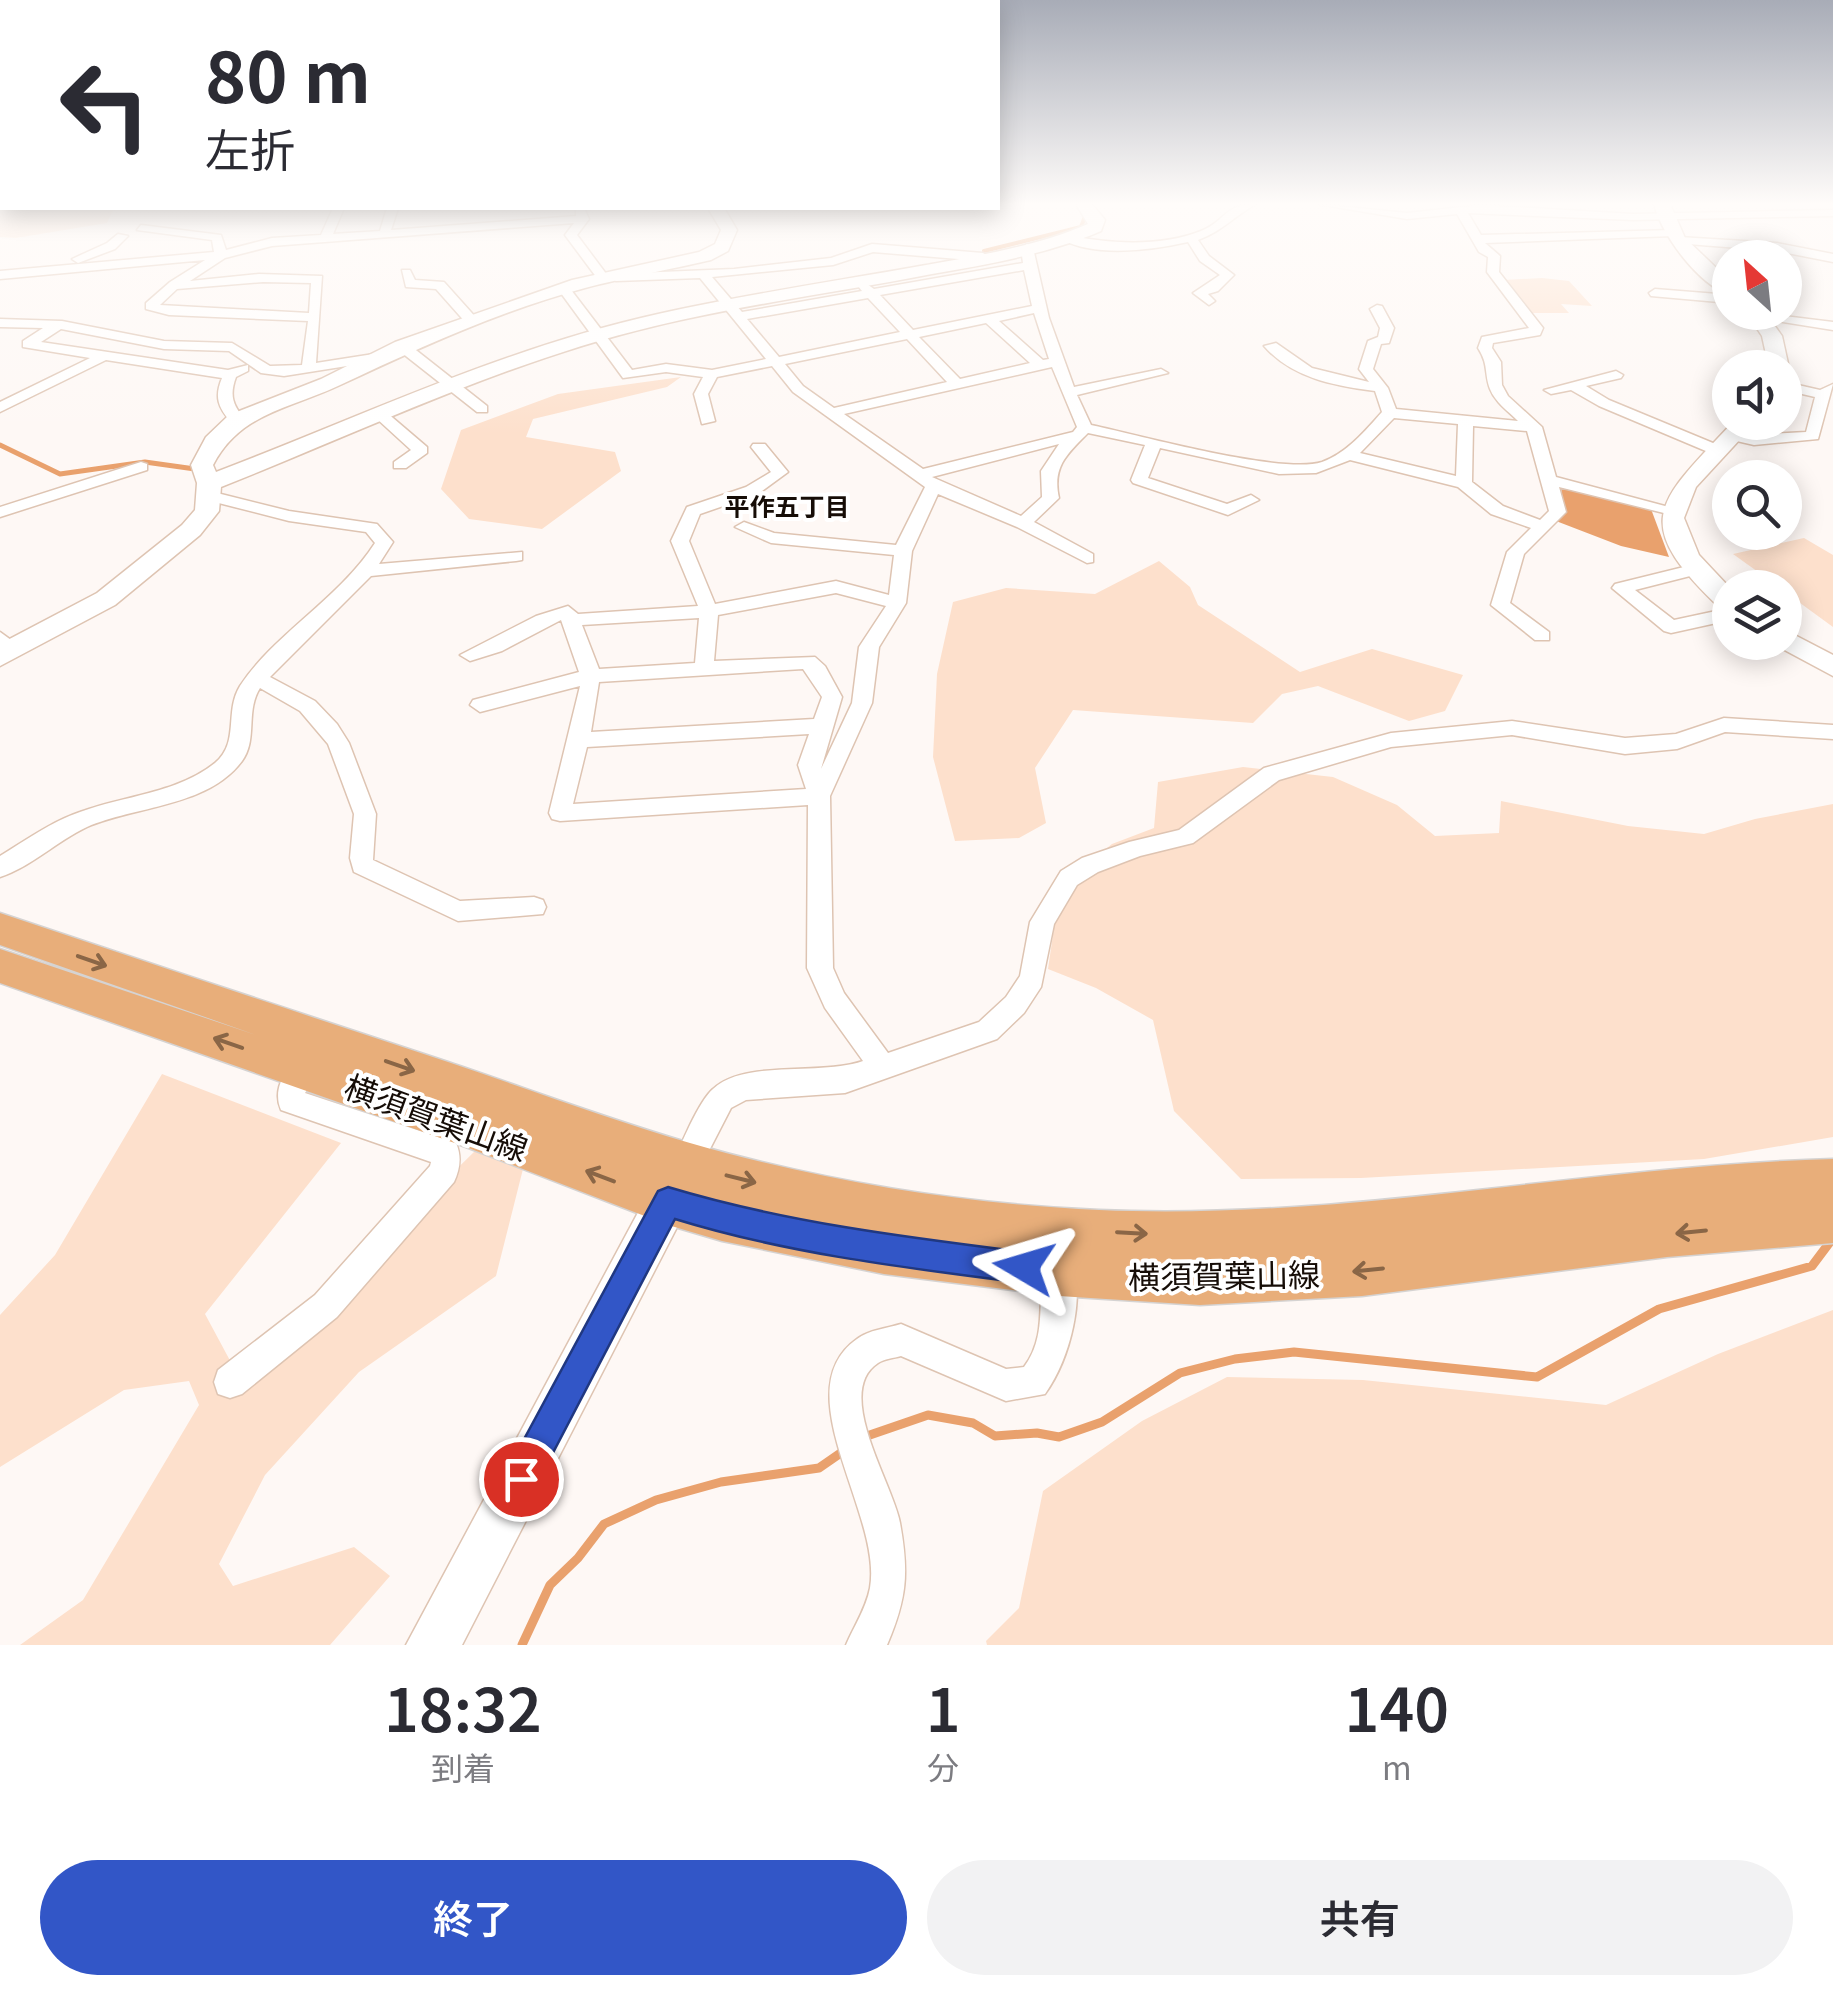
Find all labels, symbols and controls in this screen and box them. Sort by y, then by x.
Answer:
text: 80 m [205,22,371,123]
icon: left [40,40,170,170]
text: 左折 [205,115,295,180]
north arrow [1712,240,1802,330]
map controls [1712,240,1802,660]
button: sound [1712,350,1802,440]
button: search [1712,460,1802,550]
district label: 平作五丁目 [724,487,850,523]
button: layers [1712,570,1802,660]
one-way arrow [76,953,108,971]
one-way arrow [213,1033,245,1051]
one-way arrow [383,1058,415,1076]
street label: 横須賀葉山線 [339,1062,535,1170]
one-way arrow [586,1166,617,1184]
one-way arrow [725,1171,756,1190]
position arrow [972,1215,1076,1319]
one-way arrow [1115,1223,1147,1242]
one-way arrow [1675,1223,1707,1242]
street label: 横須賀葉山線 [1128,1249,1320,1299]
one-way arrow [1353,1261,1385,1280]
pin [479,1437,564,1522]
icon: arrive [494,1452,549,1507]
text: 18:32 [384,1662,542,1749]
text: 1 [926,1662,961,1749]
text: 140 [1345,1662,1449,1749]
text: 到着 [431,1743,495,1789]
text: 分 [927,1743,959,1789]
text: m [1382,1743,1412,1789]
button: 終了 [40,1860,907,1975]
button: 共有 [927,1860,1793,1975]

